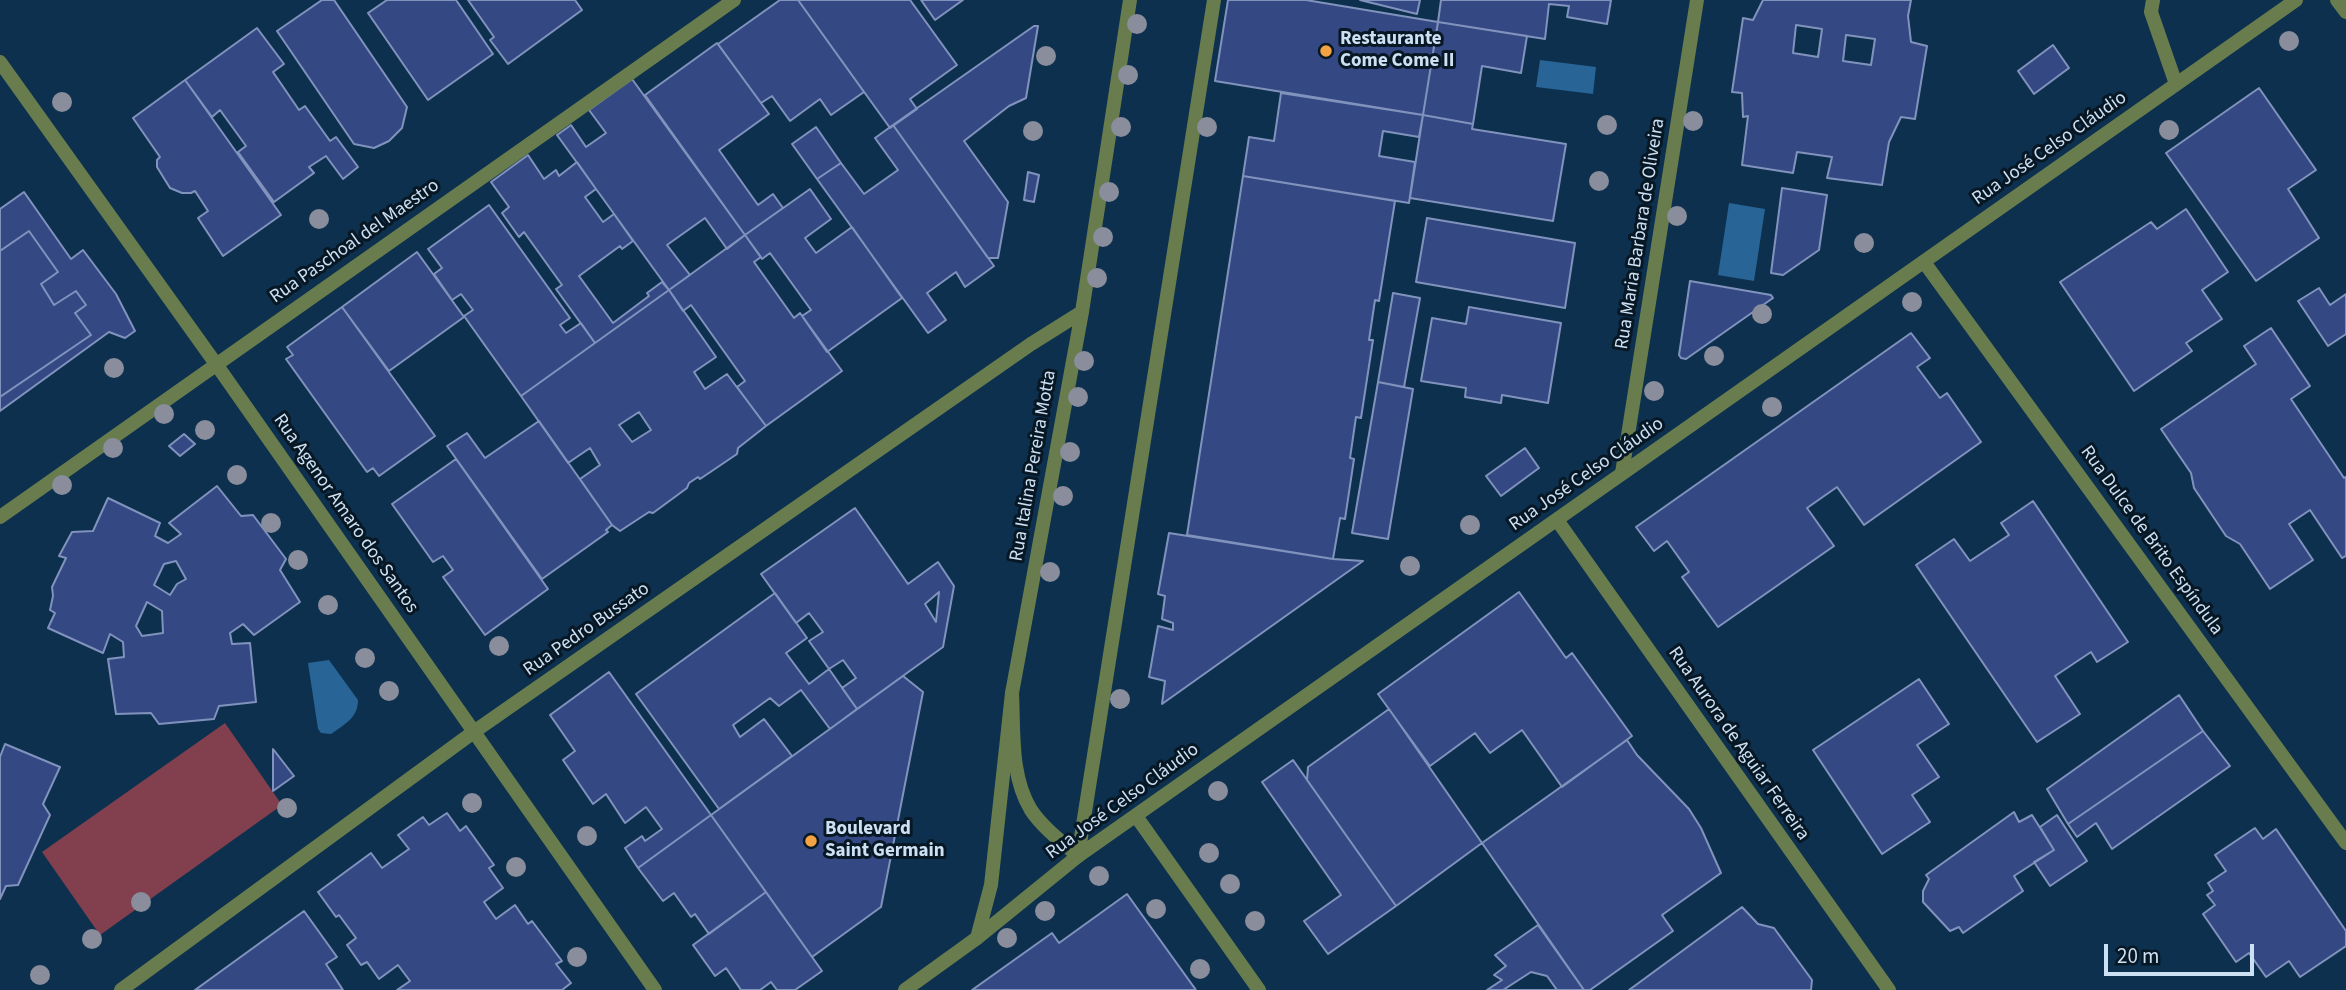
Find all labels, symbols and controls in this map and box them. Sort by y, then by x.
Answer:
place label: Restaurante Come Come II [1340,29,1454,73]
marker: Restaurante Come Come II [1318,43,1334,59]
street label: Rua José Celso Cláudio [1968,87,2132,211]
street label: Rua Maria Barbara de Oliveira [1611,117,1671,351]
street label: Rua Paschoal del Maestro [266,175,444,309]
street label: Rua Italina Pereira Motta [1006,369,1062,563]
street label: Rua Agenor Amaro dos Santos [267,410,423,618]
street label: Rua José Celso Cláudio [1505,413,1669,537]
street label: Rua Dulce de Brito Espíndula [2075,442,2227,640]
street label: Rua Pedro Bussato [520,578,654,682]
street label: Rua Aurora de Aguiar Ferreira [1662,643,1814,845]
street label: Rua José Celso Cláudio [1042,739,1204,865]
place label: Boulevard Saint Germain [825,819,945,863]
marker: Boulevard Saint Germain [803,833,819,849]
scale bar [2108,930,2258,974]
text: 20 m [2117,941,2159,971]

